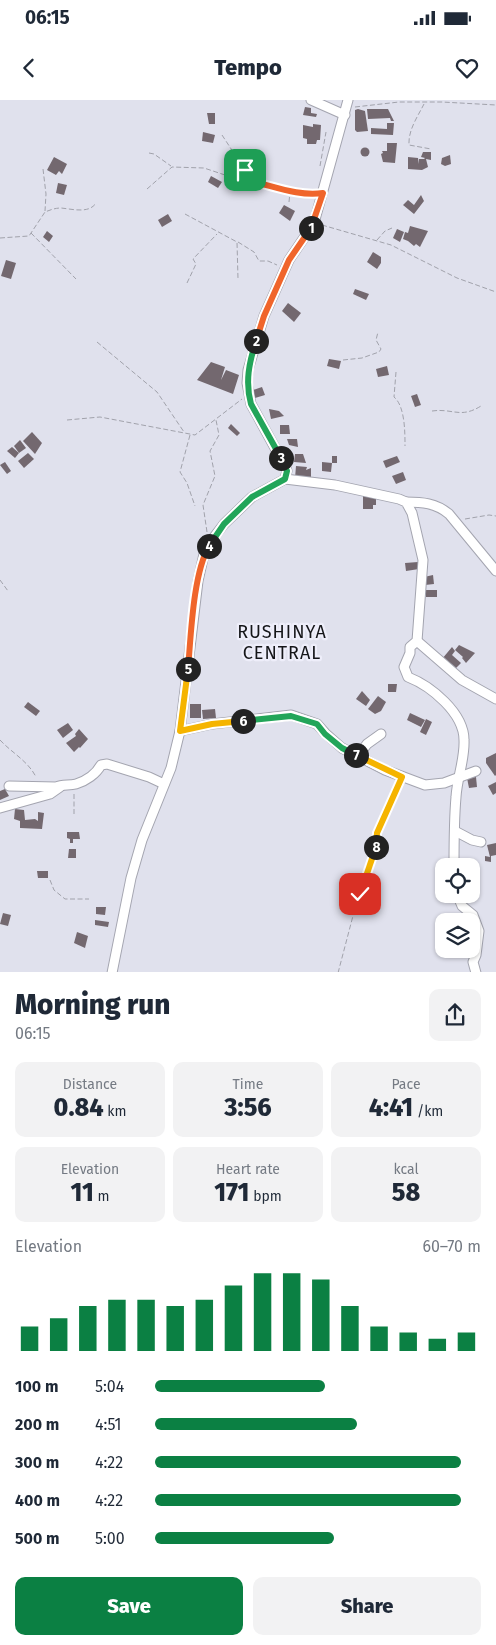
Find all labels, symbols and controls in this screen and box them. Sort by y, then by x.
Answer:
text: 06:15 [25,6,70,29]
icon: back [15,54,43,82]
text: Tempo [214,54,282,81]
icon: heart [453,54,481,82]
pin [224,149,266,191]
icon: arrive [231,156,259,184]
pin: 1 [298,216,324,240]
text: 1 [308,220,315,237]
pin: 2 [244,328,268,354]
text: 2 [253,333,260,350]
pin: 3 [268,446,294,470]
text: 3 [278,450,285,467]
pin: 4 [196,534,222,558]
text: 4 [206,538,213,555]
district label: RUSHINYA CENTRAL [237,621,327,664]
pin: 5 [176,656,200,682]
text: 5 [185,661,192,678]
pin: 6 [230,708,256,734]
text: 6 [240,713,247,730]
pin: 7 [344,742,368,768]
text: 7 [353,747,360,764]
pin: 8 [364,834,388,860]
text: 8 [372,839,381,856]
map controls [435,858,480,958]
button: locate [435,858,480,903]
pin [339,873,381,915]
icon: check [346,880,374,908]
button: layers [435,913,480,958]
text: Morning run [15,988,170,1021]
button: share [429,989,481,1041]
text: 06:15 [15,1024,51,1043]
text: Distance [63,1076,117,1093]
text: Time [233,1076,263,1093]
text: Pace [391,1076,421,1093]
text: 0.84 [54,1093,104,1123]
text: 3:56 [224,1093,272,1123]
text: 4:41 [369,1093,413,1123]
text: km [104,1103,126,1120]
text: /km [413,1103,443,1120]
text: Elevation [61,1161,119,1178]
text: Heart rate [216,1161,280,1178]
text: kcal [393,1161,419,1178]
text: 11 [71,1178,94,1208]
text: 171 [214,1178,249,1208]
text: 58 [392,1178,420,1208]
text: m [94,1188,109,1205]
text: bpm [249,1188,282,1205]
text: Elevation [15,1237,82,1256]
text: 60–70 m [422,1237,481,1256]
text: 100 m [15,1377,58,1396]
text: 5:04 [95,1377,124,1396]
text: 200 m [15,1415,59,1434]
text: 4:51 [95,1415,122,1434]
text: 300 m [15,1453,59,1472]
text: 4:22 [95,1453,123,1472]
text: 400 m [15,1491,60,1510]
text: 4:22 [95,1491,123,1510]
text: 500 m [15,1529,60,1548]
text: 5:00 [95,1529,125,1548]
button: Save [15,1577,243,1635]
button: Share [253,1577,481,1635]

